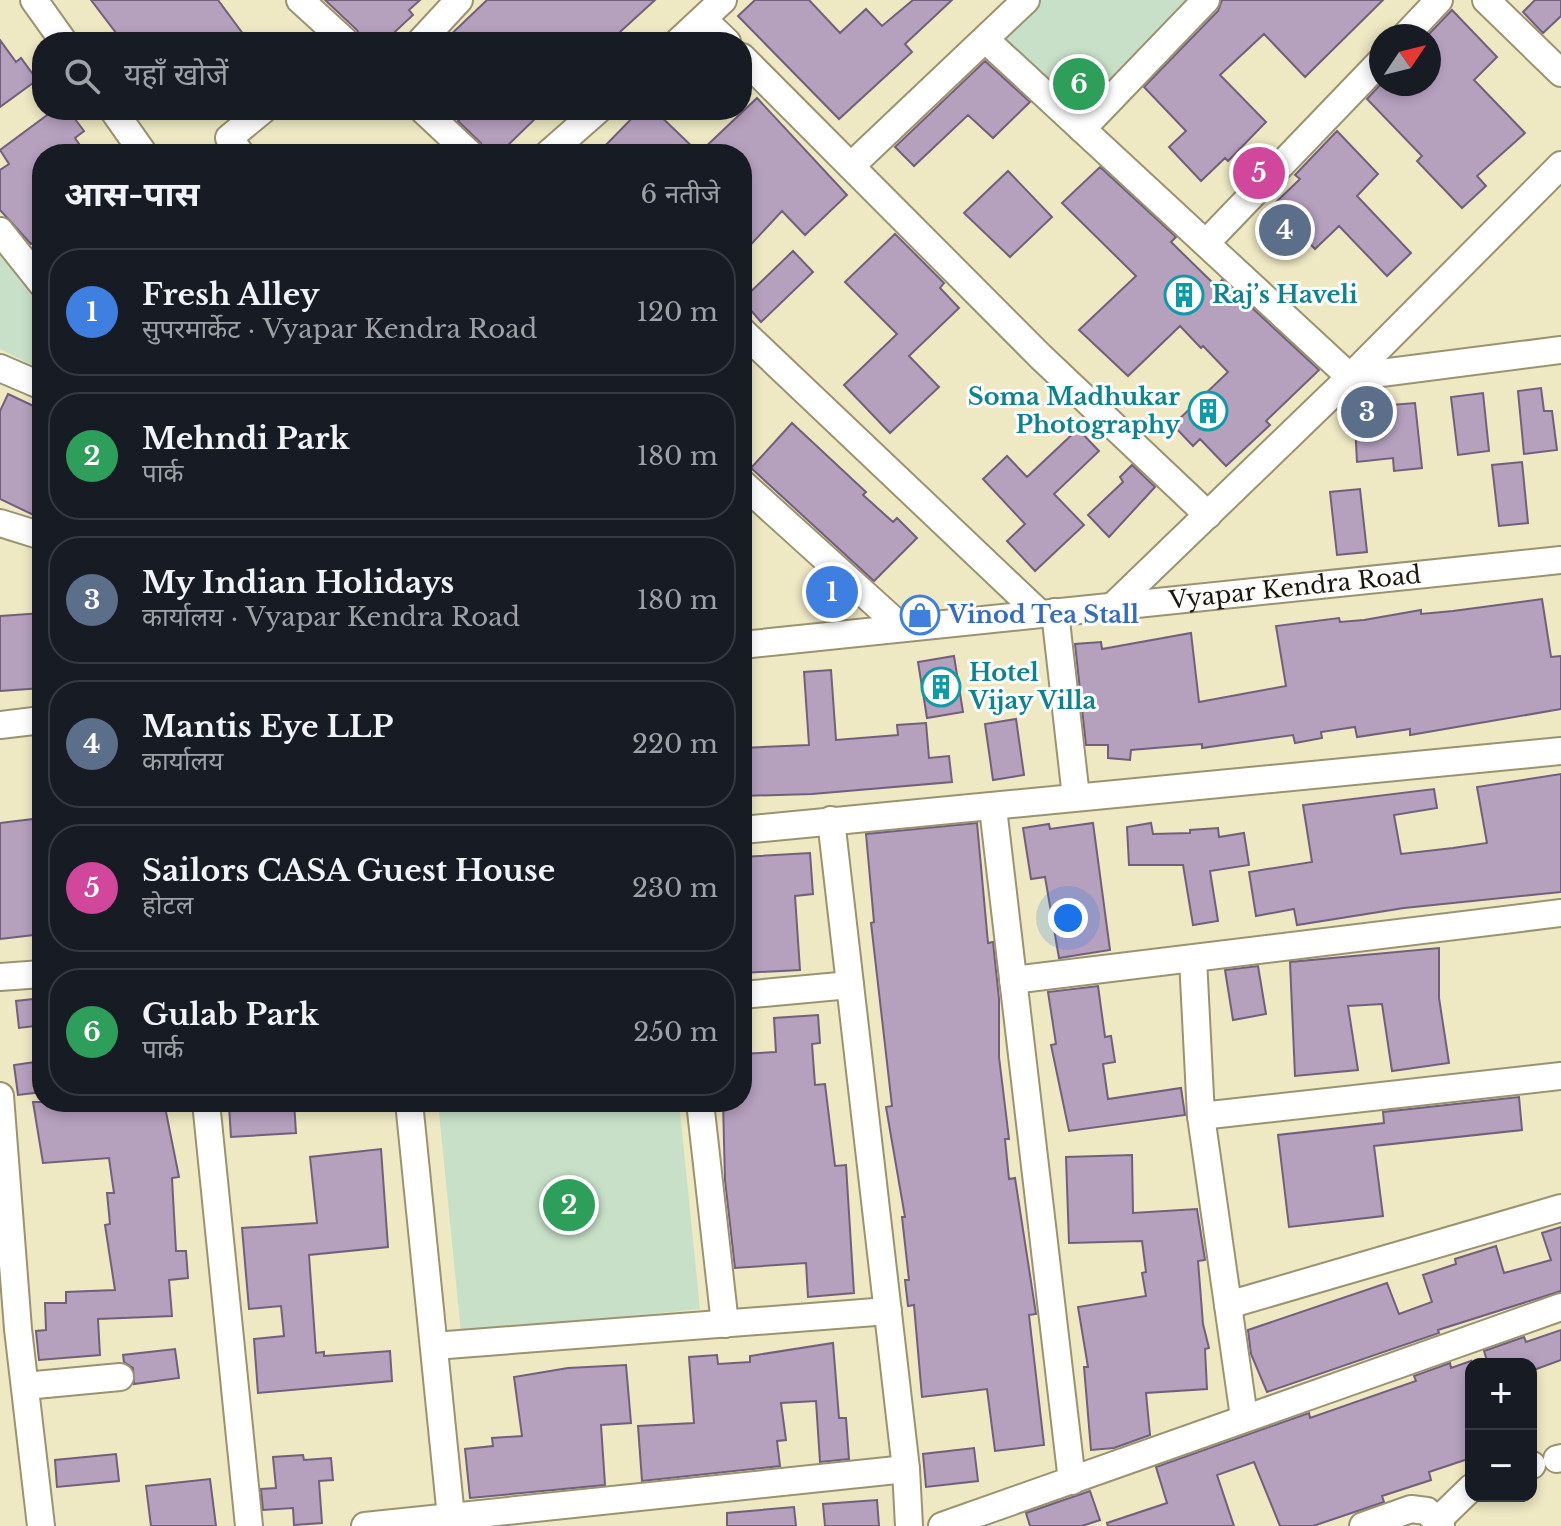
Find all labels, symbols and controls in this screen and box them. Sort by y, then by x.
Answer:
north arrow [1369,24,1441,96]
search box [32,32,752,120]
icon: search [60,54,104,98]
pin: 6 [1053,54,1105,114]
text: यहाँ खोजें [124,56,228,93]
pin: 5 [1233,143,1285,203]
text: आस-पास [64,173,200,215]
text: 6 नतीजे [641,178,720,210]
pin: 4 [1259,200,1311,260]
building icon: Raj’s Haveli [1163,274,1205,316]
text: Fresh Alley [142,276,319,313]
place label: Raj’s Haveli [1212,280,1358,309]
text: 1 [86,296,98,328]
text: 120 m [636,296,718,328]
text: सुपरमार्केट · Vyapar Kendra Road [142,313,537,345]
place label: Soma Madhukar Photography [968,382,1180,439]
pin: 3 [1341,382,1393,442]
building icon: Soma Madhukar Photography [1187,390,1229,432]
text: Mehndi Park [142,420,349,457]
text: 2 [84,440,100,472]
text: 180 m [637,440,718,472]
text: पार्क [142,457,183,489]
street label: Vyapar Kendra Road [1166,560,1423,615]
pin: 1 [806,562,858,622]
text: My Indian Holidays [142,564,454,601]
text: 3 [84,584,100,616]
text: 180 m [637,584,718,616]
shop icon: Vinod Tea Stall [899,594,941,636]
place label: Vinod Tea Stall [947,600,1140,629]
text: कार्यालय · Vyapar Kendra Road [142,601,520,633]
place label: Hotel Vijay Villa [968,658,1097,715]
building icon: Hotel Vijay Villa [920,666,962,708]
text: Mantis Eye LLP [142,708,393,745]
text: 4 [83,728,101,760]
text: 220 m [632,728,718,760]
text: कार्यालय [142,745,223,777]
text: Sailors CASA Guest House [142,852,555,889]
text: 5 [84,872,100,904]
text: 230 m [632,872,718,904]
text: होटल [142,889,193,921]
your location [1048,898,1088,938]
text: Gulab Park [142,996,319,1033]
text: 6 [83,1016,101,1048]
text: 250 m [633,1016,718,1048]
text: पार्क [142,1033,183,1065]
pin: 2 [543,1175,595,1235]
map controls [1465,1358,1537,1502]
button: + [1465,1358,1537,1430]
button: − [1465,1430,1537,1502]

